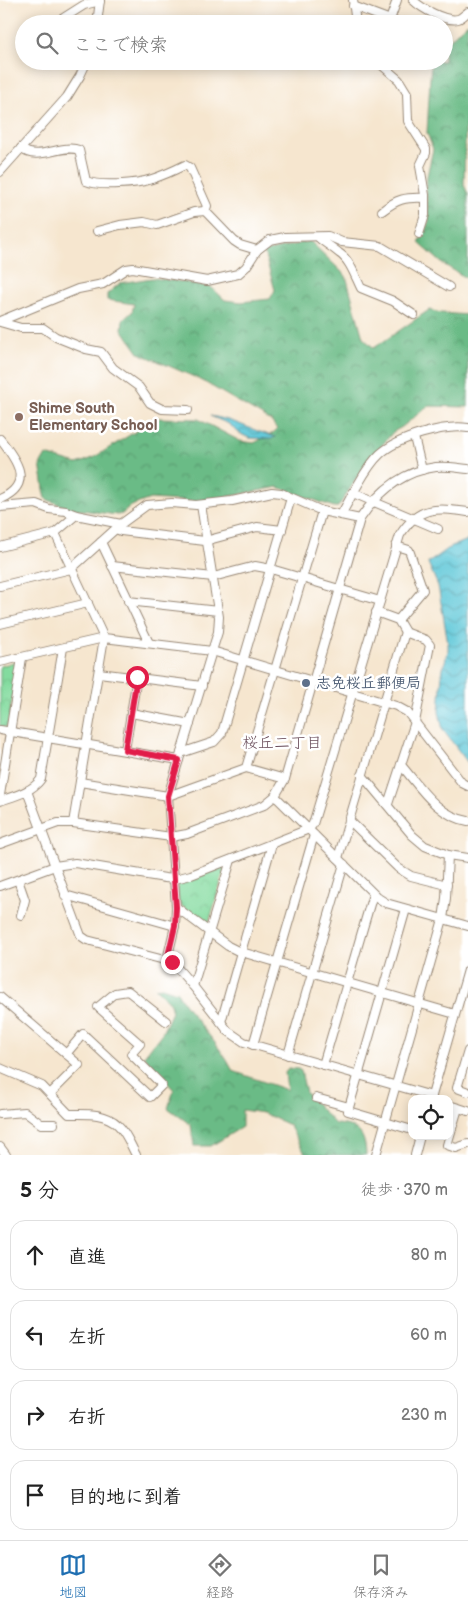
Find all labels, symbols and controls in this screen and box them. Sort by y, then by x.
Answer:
search box [15,15,453,70]
icon: search [33,29,61,57]
text: ここで検索 [73,34,168,57]
place label: Shime South Elementary School [29,399,157,435]
marker: Shime South Elementary School [13,411,25,423]
route start [126,666,149,689]
place label: 志免桜丘郵便局 [316,674,421,693]
marker: 志免桜丘郵便局 [300,677,312,689]
district label: 桜丘二丁目 [242,734,322,753]
route end [161,951,184,974]
map controls [408,1095,453,1140]
button: locate [408,1095,453,1140]
text: 5 分 [20,1178,59,1203]
text: 徒歩 · 370 m [361,1181,448,1200]
icon: ahead [21,1241,49,1269]
text: 直進 [68,1246,106,1269]
text: 80 m [411,1246,447,1265]
icon: left [21,1321,49,1349]
text: 左折 [68,1326,106,1349]
text: 60 m [410,1326,447,1345]
icon: right [21,1401,49,1429]
text: 右折 [68,1406,106,1429]
text: 230 m [401,1406,447,1425]
icon: arrive [21,1481,49,1509]
text: 目的地に到着 [68,1486,182,1509]
tab: 地図 [59,1551,87,1601]
tab: 経路 [206,1551,234,1601]
tab: 保存済み [353,1551,409,1601]

